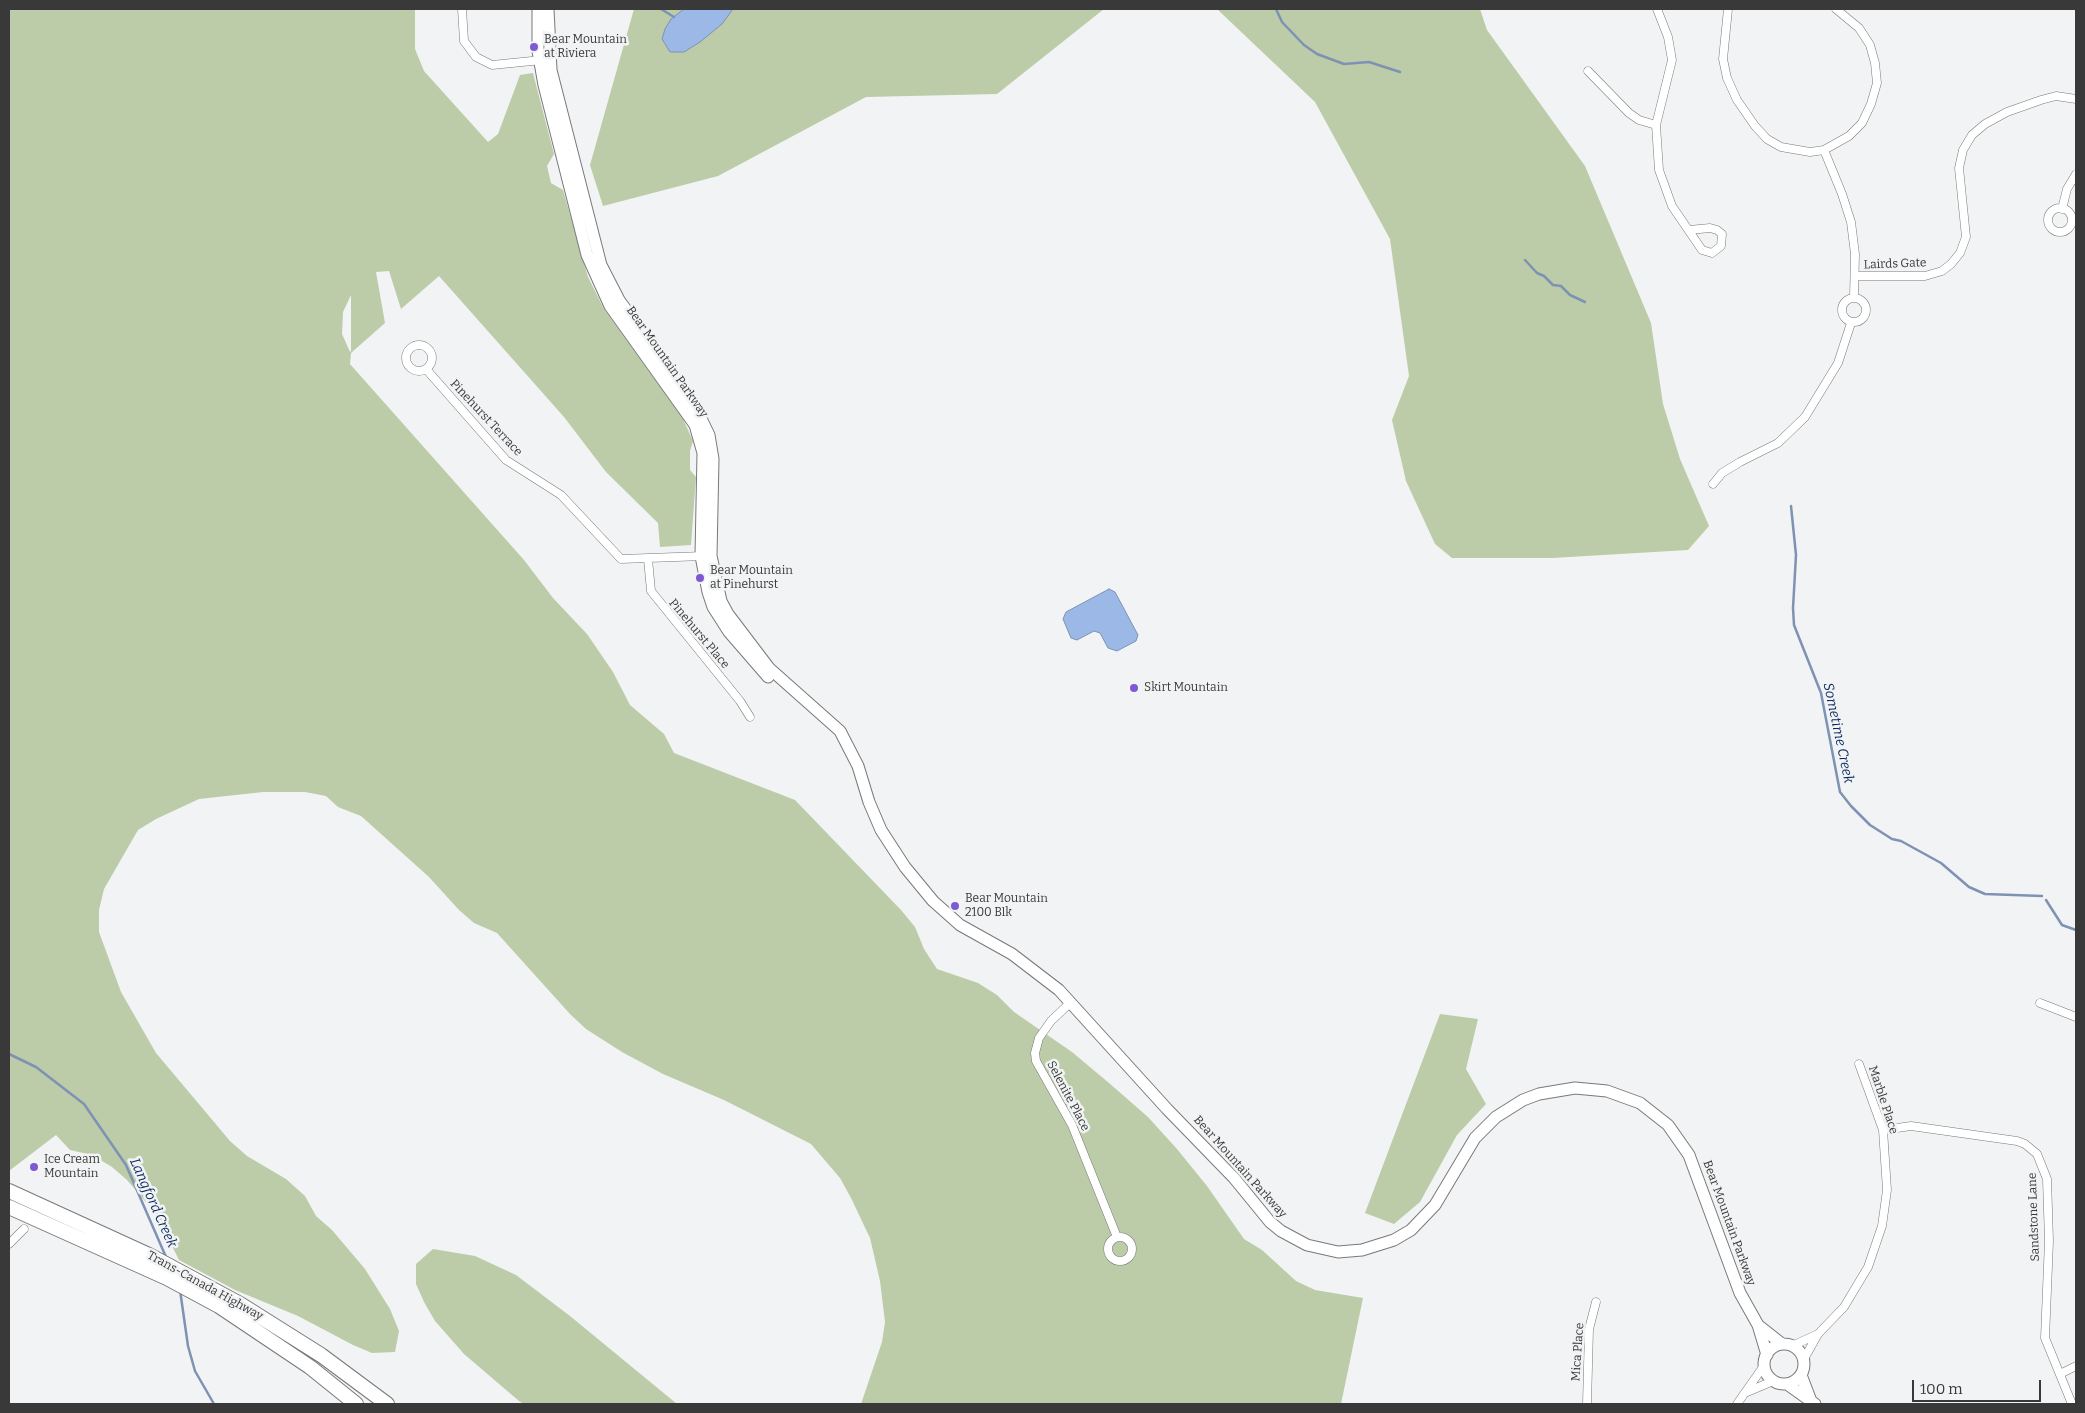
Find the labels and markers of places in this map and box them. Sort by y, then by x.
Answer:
place label: Bear Mountain at Riviera [544,33,627,61]
marker: Bear Mountain at Riviera [528,41,540,53]
place label: Bear Mountain at Pinehurst [710,564,793,592]
marker: Bear Mountain at Pinehurst [694,572,706,584]
place label: Skirt Mountain [1144,681,1228,695]
marker: Skirt Mountain [1128,682,1140,694]
place label: Bear Mountain 2100 Blk [965,892,1048,920]
marker: Bear Mountain 2100 Blk [949,900,961,912]
place label: Ice Cream Mountain [44,1153,100,1181]
marker: Ice Cream Mountain [28,1161,40,1173]

